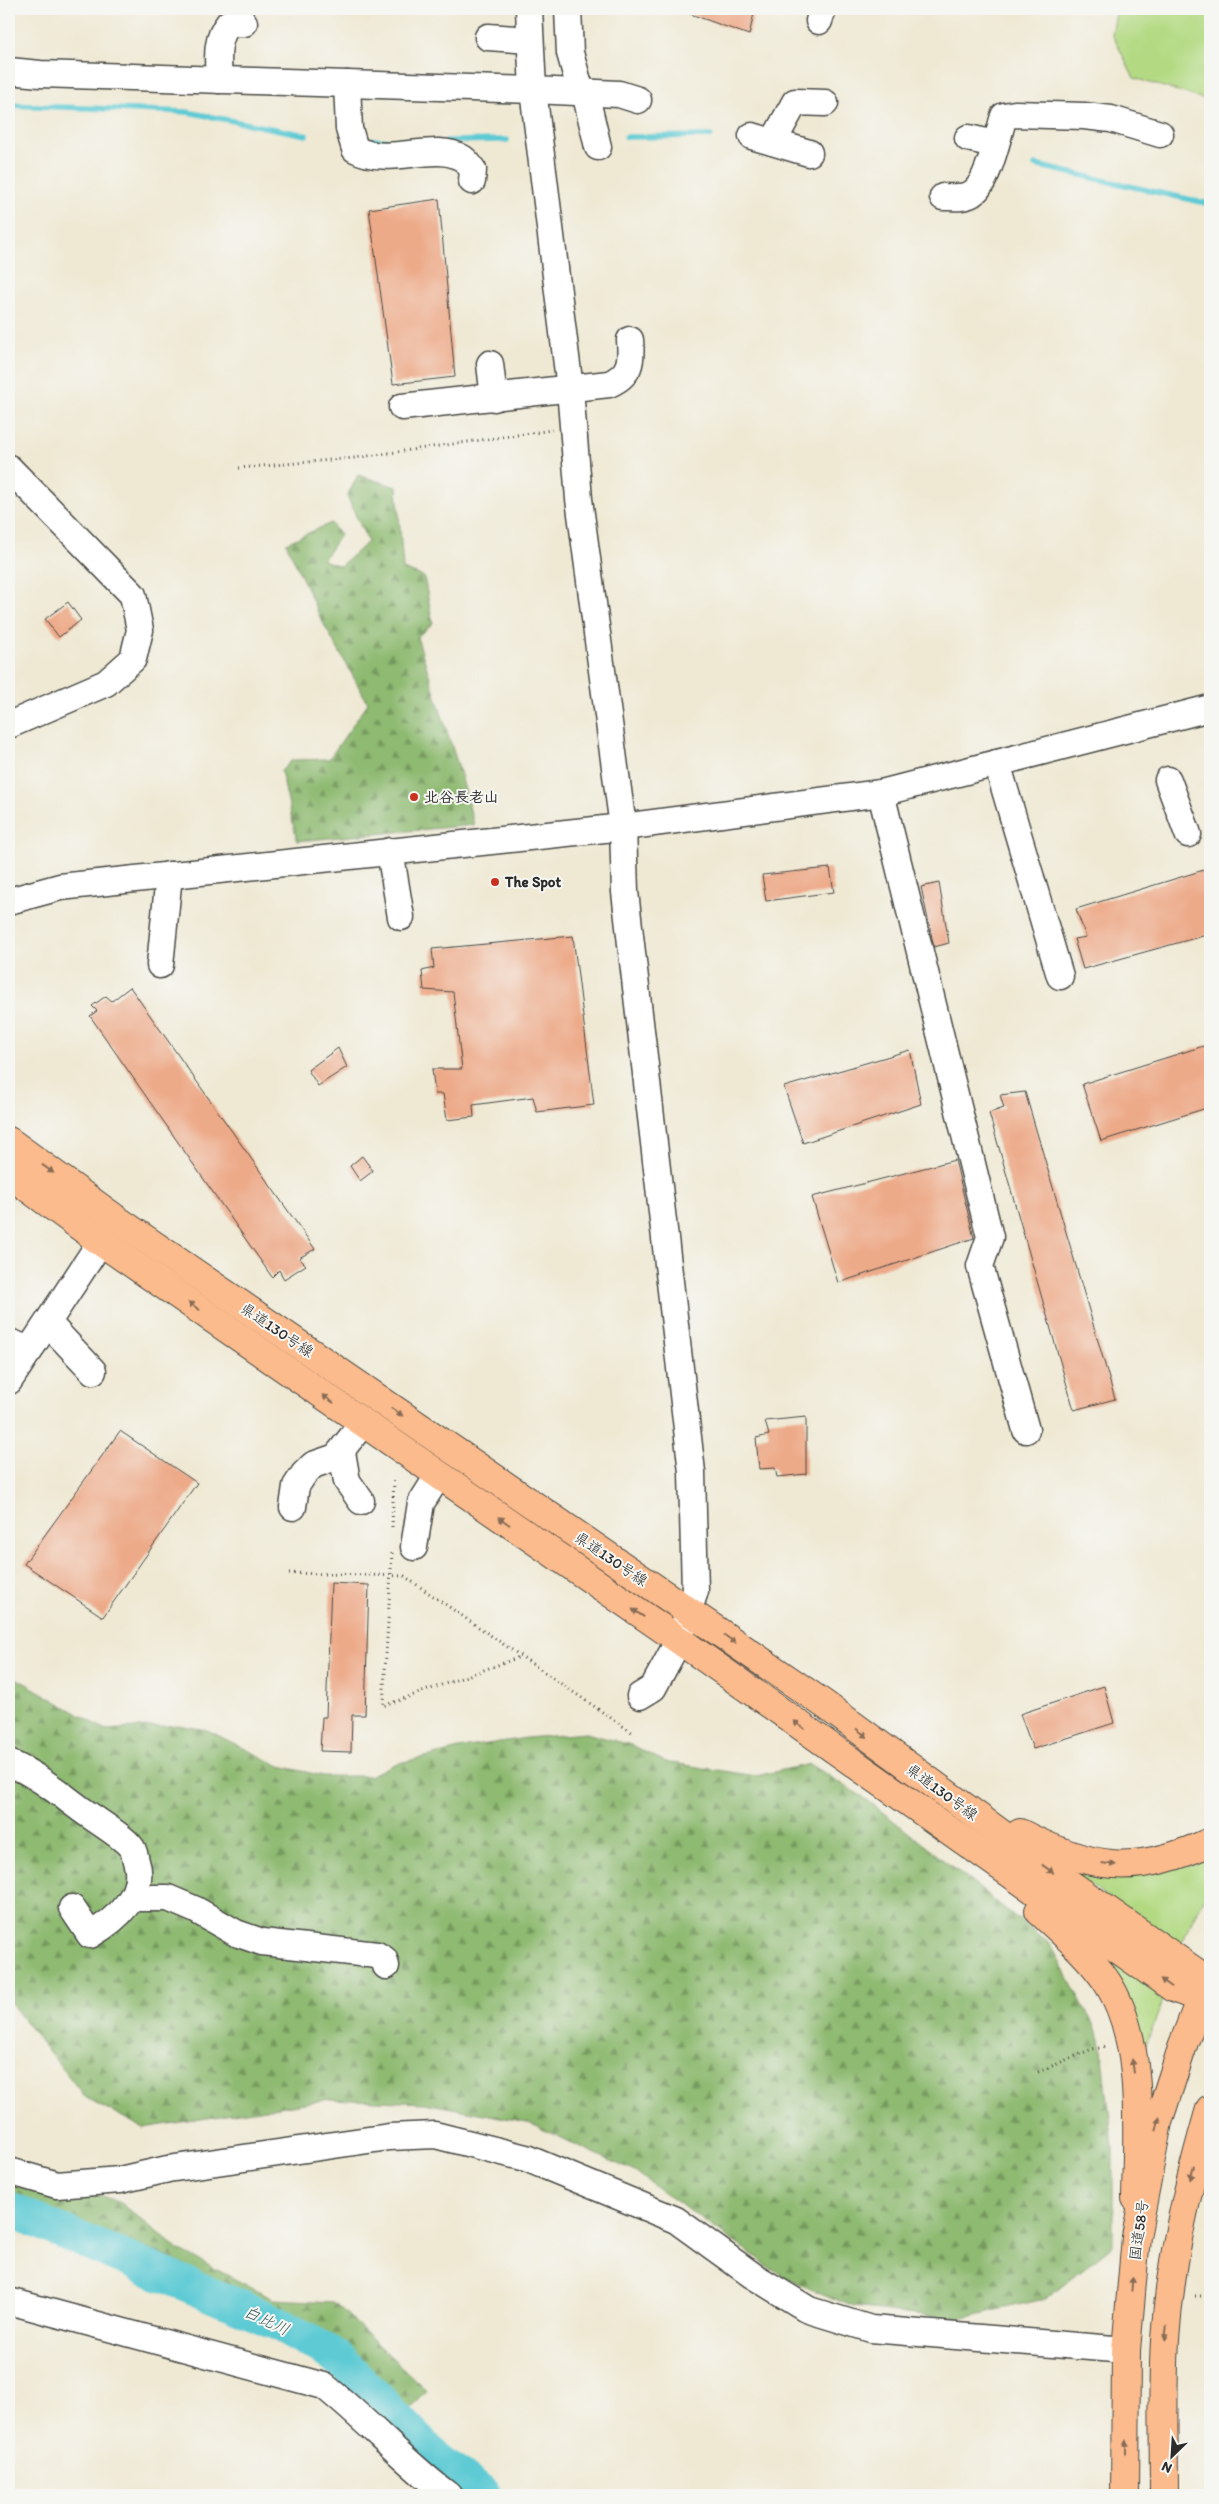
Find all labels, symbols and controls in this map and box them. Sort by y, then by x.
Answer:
place label: 北谷長老山 [424,788,499,806]
marker: 北谷長老山 [408,791,420,803]
place label: The Spot [504,873,561,892]
marker: The Spot [489,876,501,888]
one-way arrow [41,1164,55,1174]
street label: 県道130号線 [237,1299,317,1361]
one-way arrow [187,1301,201,1311]
one-way arrow [321,1394,334,1404]
one-way arrow [390,1407,404,1417]
one-way arrow [497,1516,511,1526]
street label: 県道130号線 [571,1528,651,1590]
one-way arrow [631,1608,645,1618]
one-way arrow [723,1634,736,1644]
one-way arrow [792,1720,805,1730]
one-way arrow [855,1728,869,1738]
street label: 県道130号線 [903,1760,981,1824]
one-way arrow [1101,1860,1117,1868]
one-way arrow [1041,1864,1055,1874]
one-way arrow [1159,1978,1173,1988]
one-way arrow [1129,2058,1137,2074]
one-way arrow [1154,2117,1162,2132]
one-way arrow [1187,2166,1195,2181]
street label: 国道58号 [1126,2198,1152,2262]
one-way arrow [1128,2276,1136,2292]
water label: 白比川 [241,2302,293,2339]
one-way arrow [1162,2326,1170,2342]
north arrow [1146,2432,1196,2482]
one-way arrow [1122,2438,1130,2454]
text: N [1159,2458,1175,2477]

